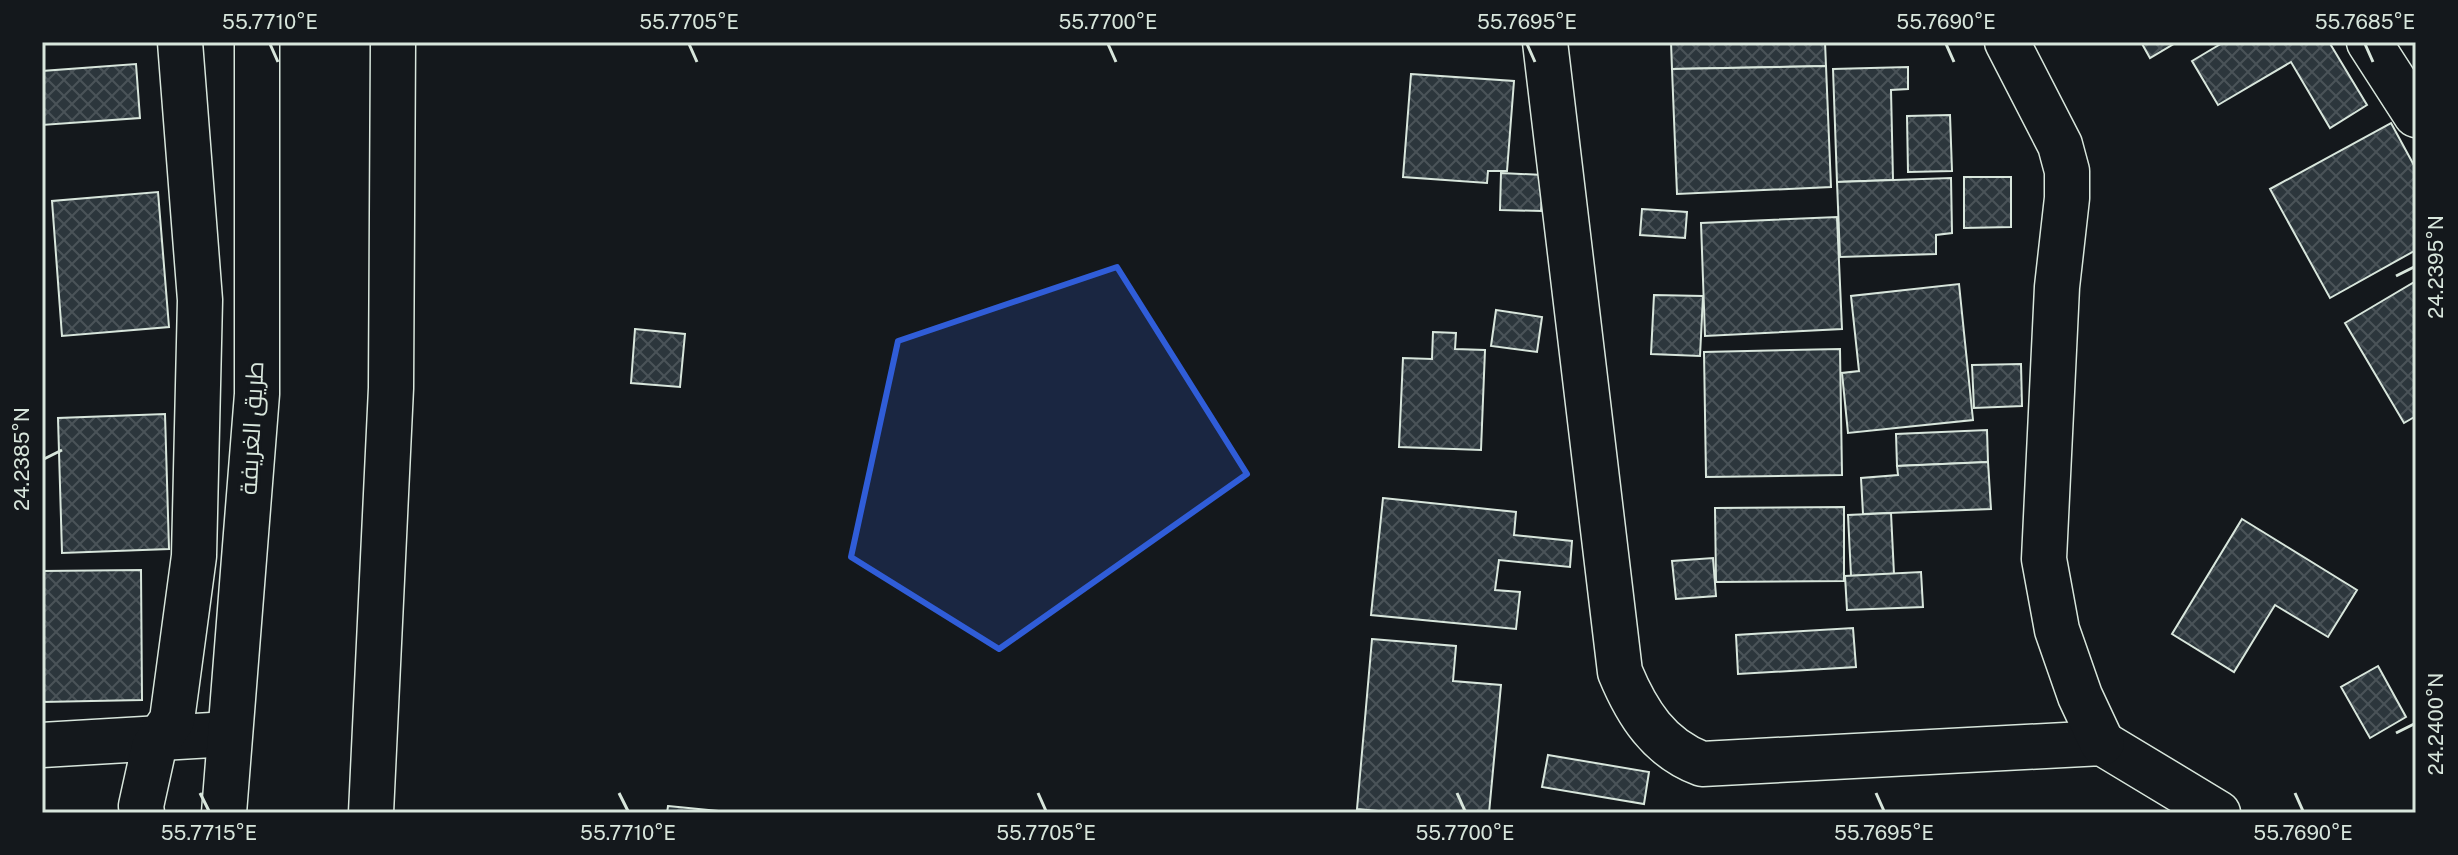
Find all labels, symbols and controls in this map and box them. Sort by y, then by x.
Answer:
text: 55.7710°E [222,10,318,34]
text: 55.7705°E [639,10,739,34]
text: 55.7700°E [1058,10,1158,34]
text: 55.7695°E [1477,10,1577,34]
text: 55.7690°E [1896,10,1996,34]
text: 55.7685°E [2315,10,2415,34]
text: 24.2395°N [2424,215,2448,319]
street label: طريق الغريفة [234,360,270,496]
text: 24.2385°N [10,407,34,511]
text: 24.2400°N [2424,673,2448,775]
text: 55.7715°E [161,821,257,845]
text: 55.7710°E [580,821,676,845]
text: 55.7705°E [996,821,1096,845]
text: 55.7700°E [1415,821,1515,845]
text: 55.7695°E [1834,821,1934,845]
text: 55.7690°E [2253,821,2353,845]

